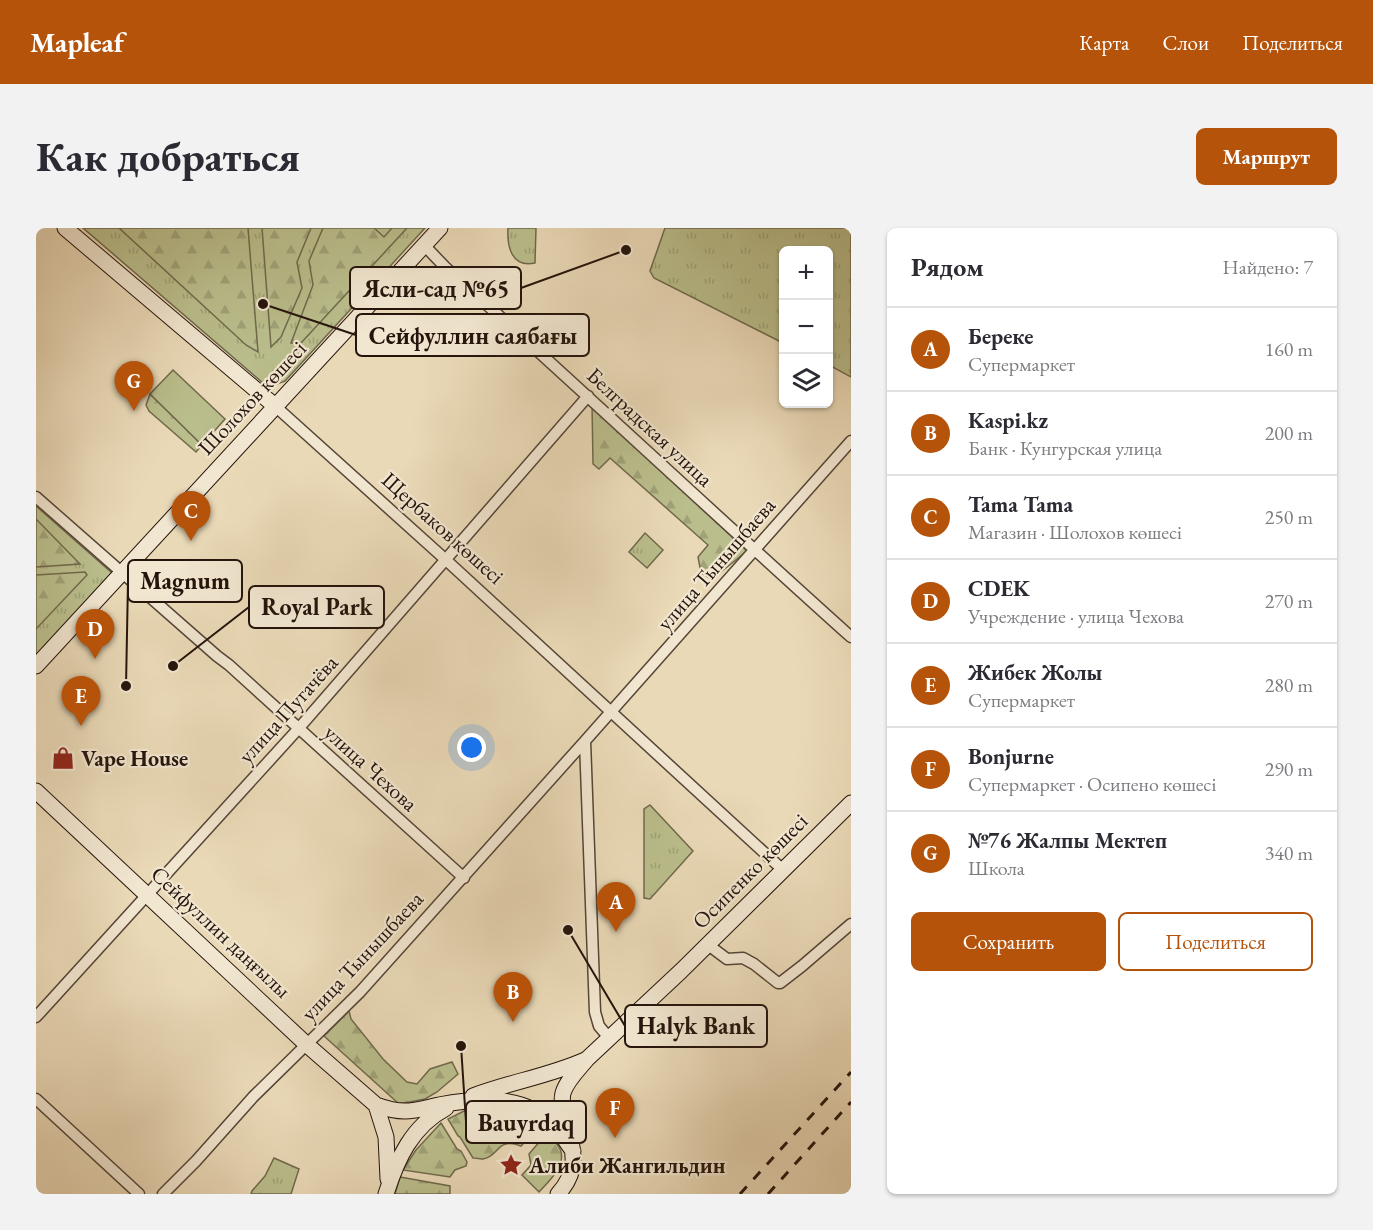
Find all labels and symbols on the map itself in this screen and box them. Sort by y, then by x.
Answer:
callout: Ясли-сад №65 [350,267,521,309]
text: Ясли-сад №65 [362,273,509,304]
callout: Сейфуллин саябағы [356,314,589,356]
text: Сейфуллин саябағы [369,320,577,352]
street label: Шолохов көшесі [192,335,312,461]
street label: Белградская улица [581,361,720,493]
pin: G [114,362,154,411]
street label: Щербаков көшесі [376,465,510,591]
street label: улица Тынышбаева [650,491,782,637]
pin: C [172,492,210,541]
callout: Magnum [128,560,242,602]
text: Magnum [140,565,230,597]
callout: Royal Park [249,586,384,628]
text: Royal Park [261,591,374,623]
pin: D [76,610,114,659]
street label: улица Пугачёва [232,648,345,769]
pin: E [62,676,100,726]
street label: улица Чехова [318,718,424,818]
your location [457,733,486,762]
place label: Vape House [81,744,188,773]
shop icon: Vape House [50,745,76,771]
street label: Осипенко көшесі [686,807,814,935]
street label: Сейфуллин даңғылы [145,860,297,1004]
pin: A [596,882,636,932]
street label: улица Тынышбаева [294,885,430,1027]
pin: B [494,972,532,1022]
callout: Halyk Bank [625,1005,767,1047]
text: Halyk Bank [637,1010,756,1042]
pin: F [596,1088,634,1138]
callout: Bauyrdaq [466,1101,586,1143]
text: Bauyrdaq [478,1107,574,1139]
place label: Алиби Жангильдин [528,1151,726,1180]
place icon: Алиби Жангильдин [498,1152,524,1178]

